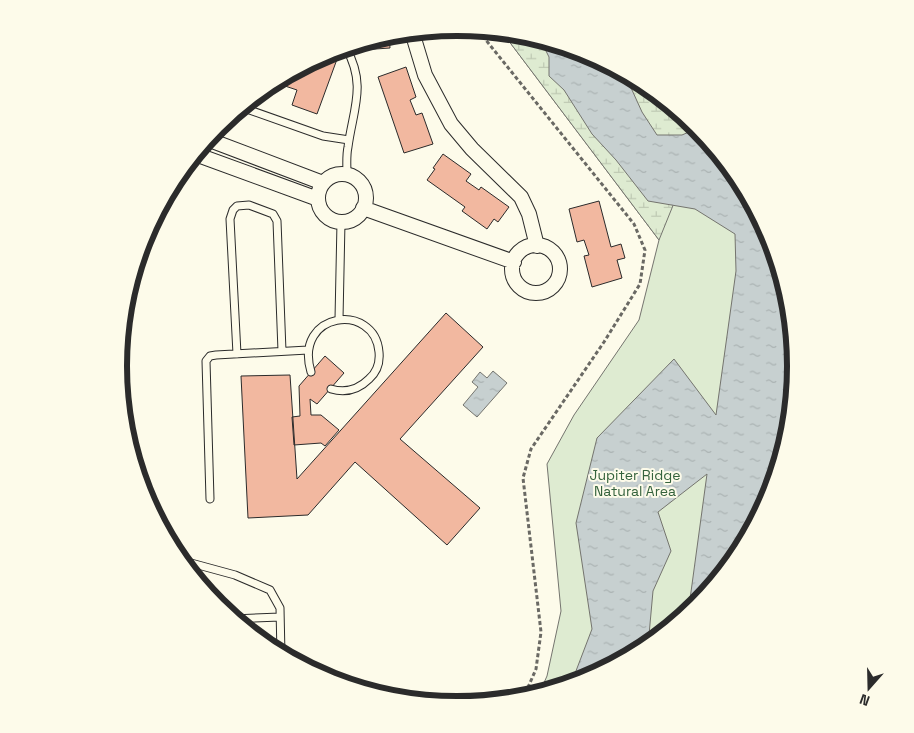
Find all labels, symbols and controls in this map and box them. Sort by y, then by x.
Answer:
park label: Jupiter Ridge Natural Area [590,466,680,500]
north arrow [844,663,894,713]
text: N [857,690,872,710]

